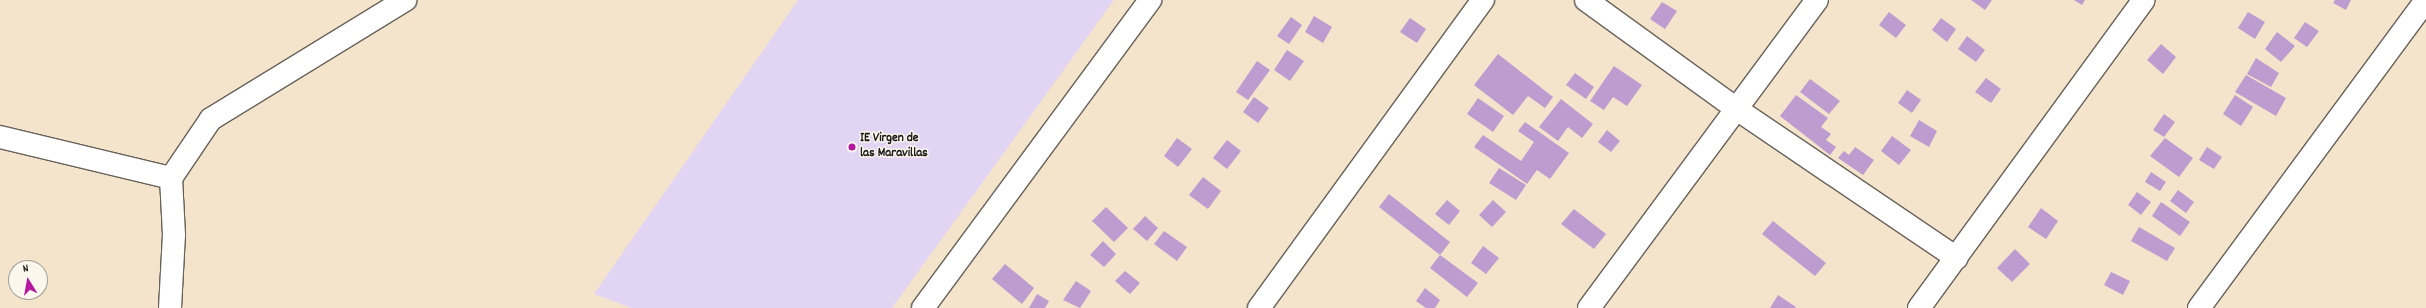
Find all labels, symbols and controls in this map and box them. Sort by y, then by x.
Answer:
place label: IE Virgen de las Maravillas [860,132,928,163]
marker: IE Virgen de las Maravillas [847,142,857,152]
north arrow [8,260,48,300]
text: N [22,261,30,278]

